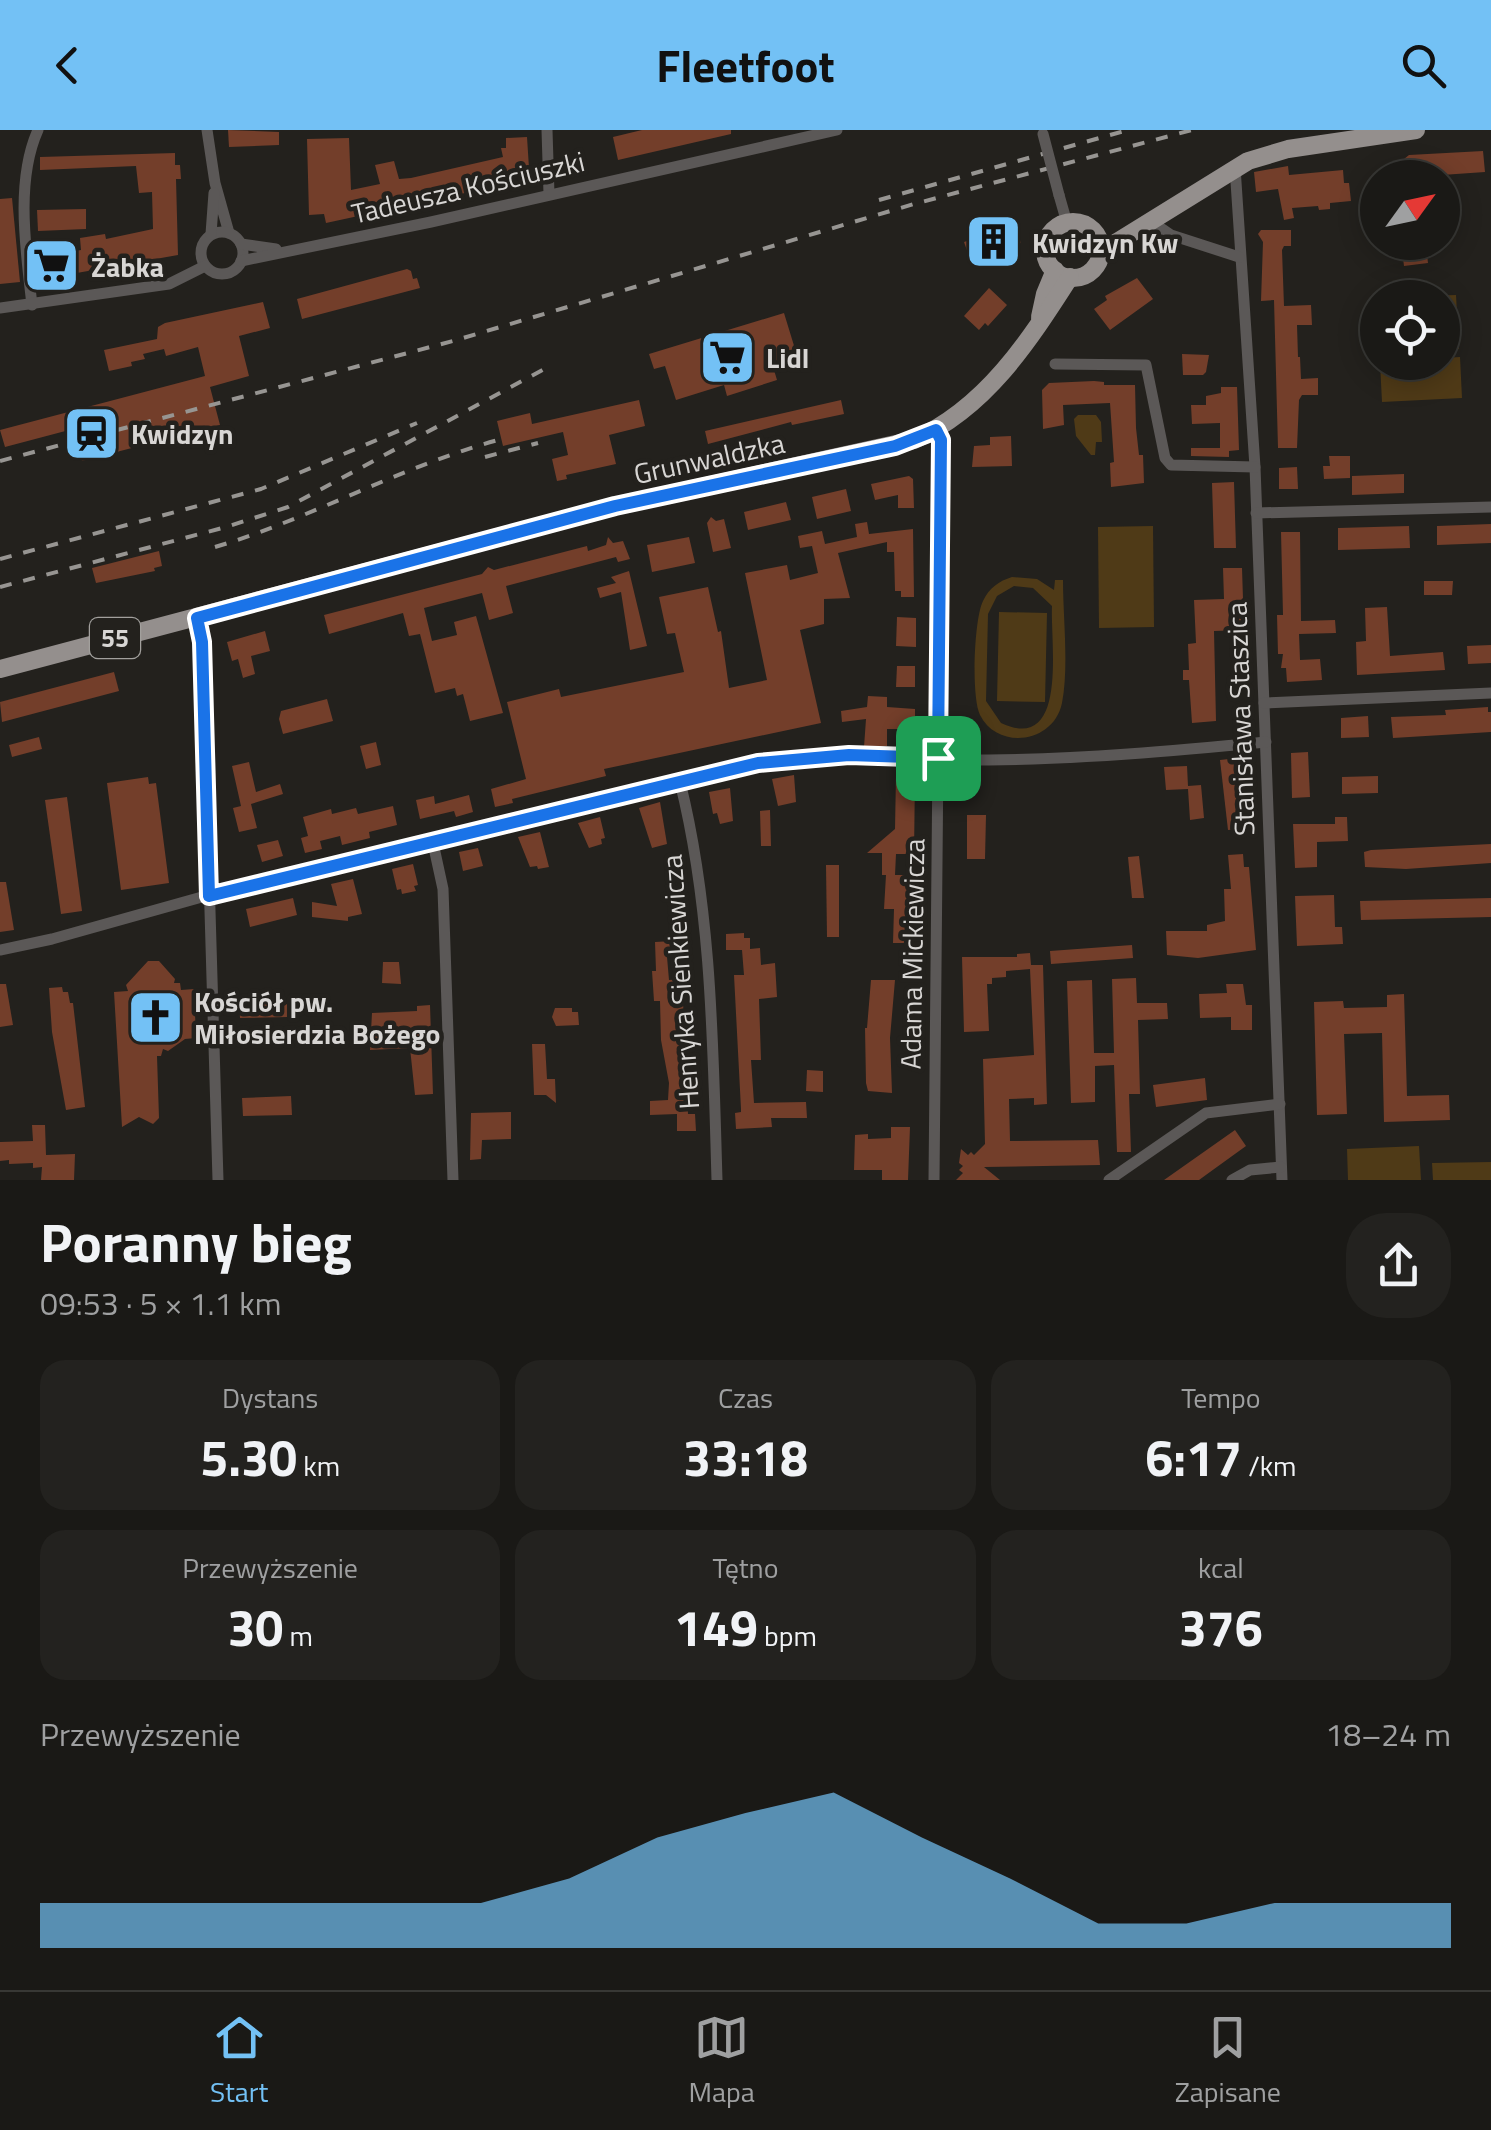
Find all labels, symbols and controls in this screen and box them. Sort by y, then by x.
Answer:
text: Fleetfoot [656,31,835,99]
icon: back [40,38,95,93]
icon: search [1396,38,1451,93]
street label: Tadeusza Kościuszki [347,139,589,235]
north arrow [1360,160,1460,260]
map controls [1360,160,1460,380]
building icon: Kwidzyn Kw [963,212,1023,272]
place label: Kwidzyn Kw [1032,221,1178,264]
supermarket icon: Żabka [22,236,82,296]
place label: Żabka [91,245,164,288]
button: locate [1360,280,1460,380]
supermarket icon: Lidl [697,327,757,387]
place label: Lidl [766,336,809,379]
station icon: Kwidzyn [62,403,122,463]
place label: Kwidzyn [131,412,233,455]
street label: Grunwaldzka [630,421,788,495]
street label: Stanisława Staszica [1214,601,1266,837]
road number: 55 [90,618,140,658]
pin [896,716,981,801]
icon: arrive [911,731,966,786]
street label: Adama Mickiewicza [888,838,936,1070]
street label: Henryka Sienkiewicza [650,853,710,1111]
place label: Kościół pw. Miłosierdzia Bożego [194,980,441,1055]
church icon: Kościół pw. Miłosierdzia Bożego [125,987,185,1047]
text: Poranny bieg [40,1200,352,1283]
button: share [1346,1213,1451,1318]
text: 09:53 · 5 × 1.1 km [40,1279,281,1327]
text: Dystans [222,1376,318,1419]
text: Czas [718,1376,773,1419]
text: Tempo [1181,1376,1260,1419]
text: 5.30 [200,1419,297,1495]
text: 33:18 [683,1419,808,1495]
text: 6:17 [1145,1419,1242,1495]
text: km [297,1444,340,1487]
text: /km [1242,1444,1297,1487]
text: Przewyższenie [182,1546,358,1589]
text: Tętno [713,1546,778,1589]
text: kcal [1198,1546,1244,1589]
text: 30 [227,1589,283,1665]
text: 149 [674,1589,758,1665]
text: 376 [1179,1589,1263,1665]
text: m [283,1614,313,1657]
text: bpm [758,1614,817,1657]
text: Przewyższenie [40,1710,241,1758]
text: 18–24 m [1325,1710,1451,1758]
tab: Start [210,2010,268,2113]
tab: Mapa [688,2010,755,2113]
tab: Zapisane [1175,2010,1281,2113]

